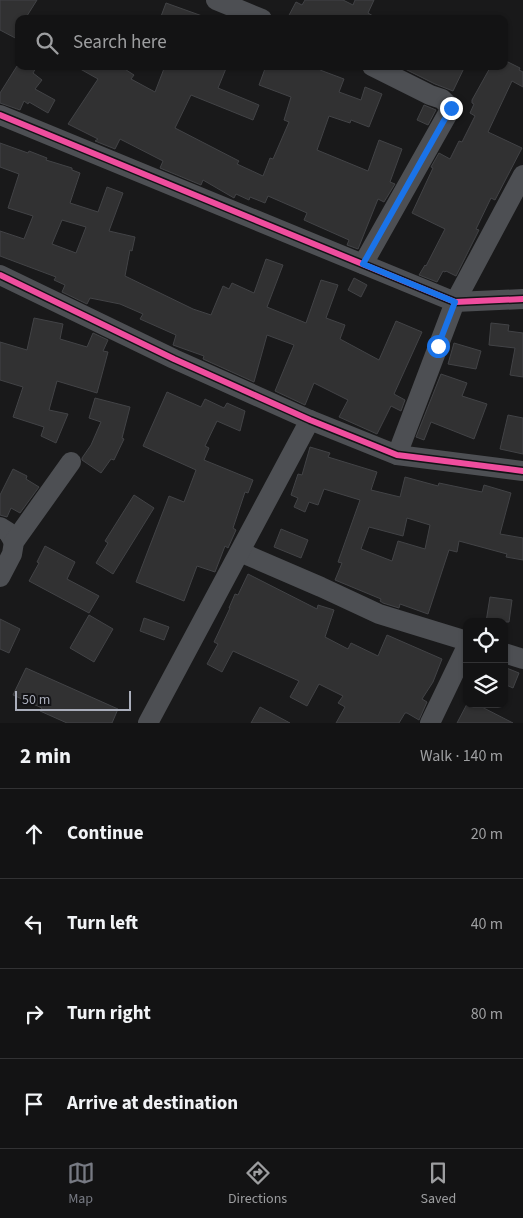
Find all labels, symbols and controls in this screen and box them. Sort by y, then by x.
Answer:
search box [15,15,508,70]
icon: search [33,29,61,57]
text: Search here [73,29,167,56]
route end [440,97,463,120]
route start [427,335,450,358]
map controls [463,618,508,708]
button: locate [463,618,508,663]
button: layers [463,663,508,708]
scale bar [15,688,131,711]
text: 50 m [22,690,50,710]
text: 2 min [20,741,71,771]
text: Walk · 140 m [420,745,503,767]
icon: ahead [20,820,48,848]
text: Continue [67,820,144,847]
text: 20 m [471,823,503,845]
icon: left [20,910,48,938]
text: Turn left [67,910,138,937]
text: 40 m [471,913,503,935]
icon: right [20,1000,48,1028]
text: Turn right [67,1000,151,1027]
text: 80 m [471,1003,503,1025]
icon: arrive [20,1090,48,1118]
text: Arrive at destination [67,1090,238,1117]
tab: Map [67,1159,95,1209]
tab: Directions [228,1159,287,1209]
tab: Saved [421,1159,456,1209]

